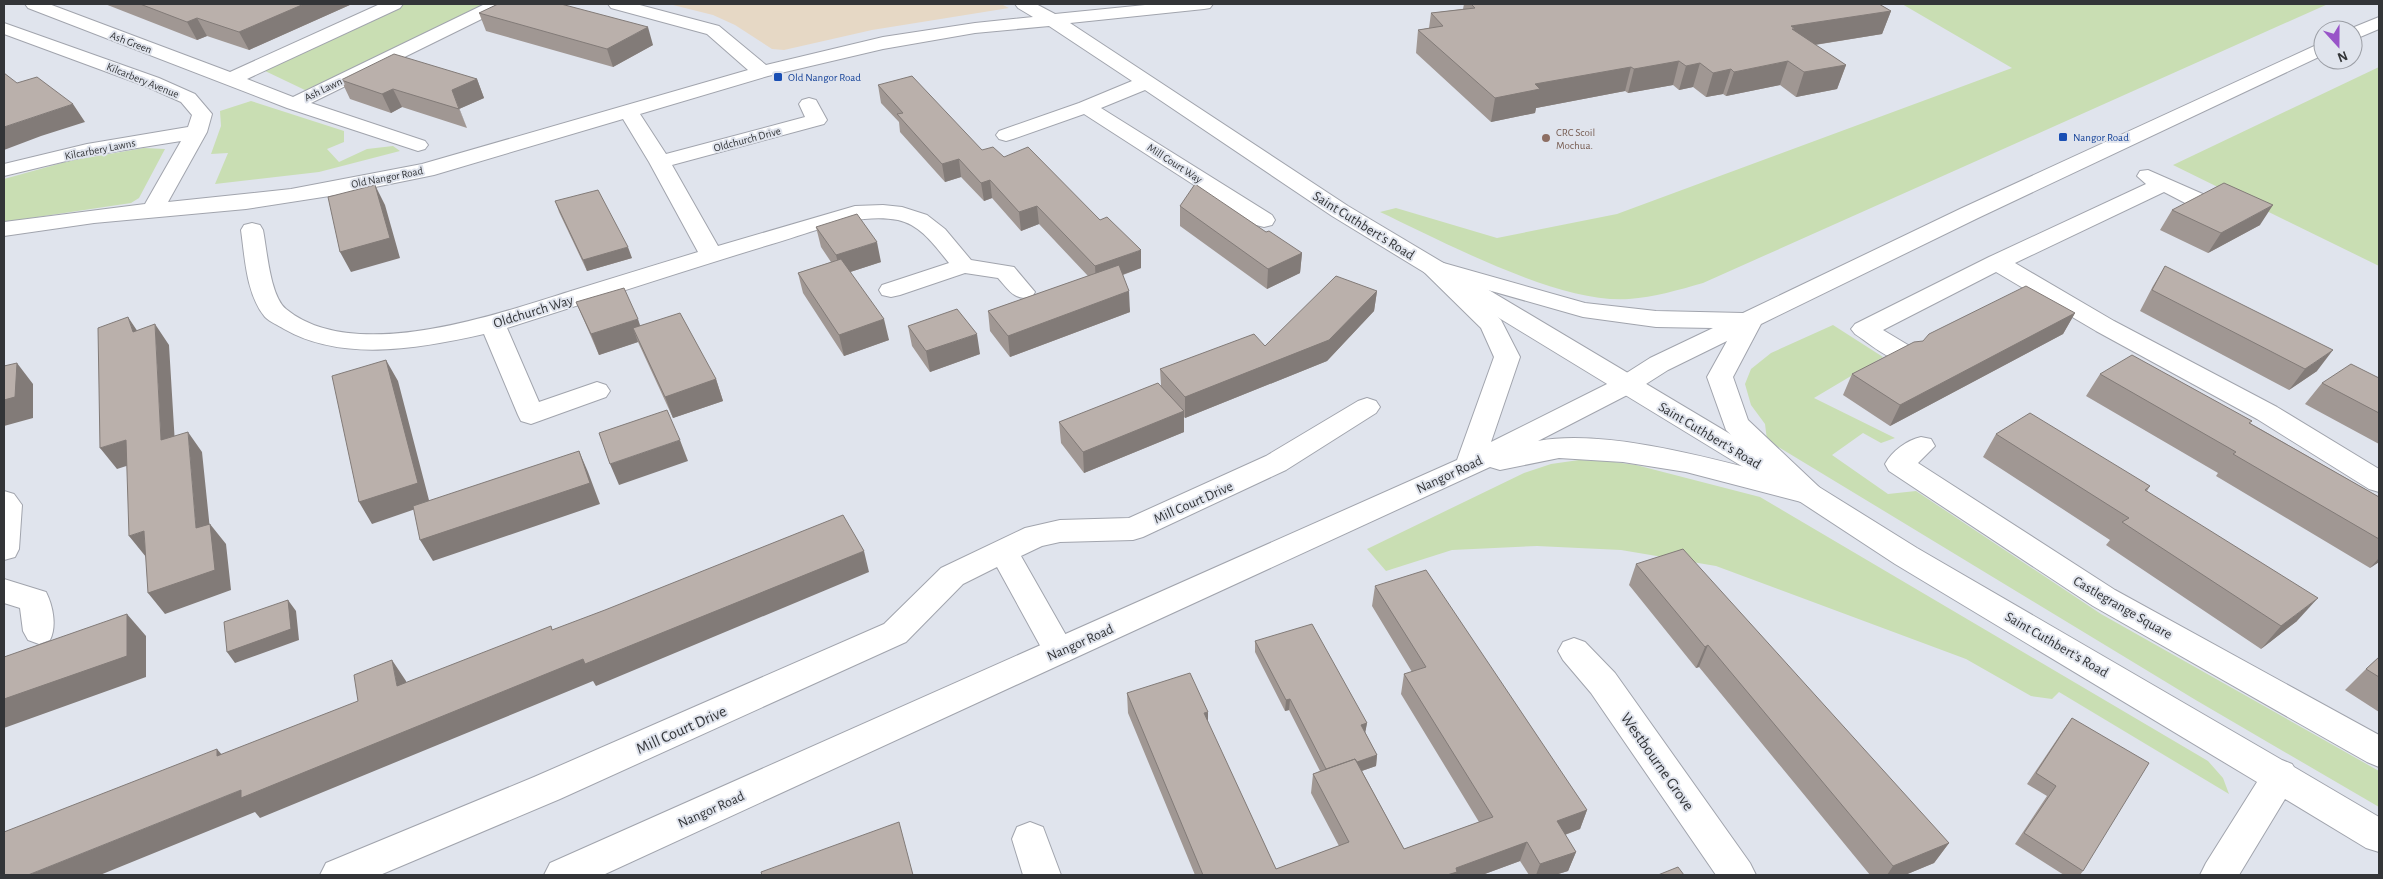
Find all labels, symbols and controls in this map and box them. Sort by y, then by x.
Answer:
north arrow [2313,20,2363,70]
street label: Ash Green [108,30,153,55]
text: N [2335,48,2349,64]
street label: Kilcarbery Avenue [105,61,181,100]
marker: Old Nangor Road [772,71,784,83]
place label: Old Nangor Road [788,72,861,83]
street label: Ash Lawn [303,76,344,103]
street label: Oldchurch Drive [712,125,782,154]
place label: CRC Scoil Mochua. [1556,127,1595,151]
marker: Nangor Road [2057,131,2069,143]
marker: CRC Scoil Mochua. [1540,132,1552,144]
place label: Nangor Road [2073,132,2129,143]
street label: Kilcarbery Lawns [64,137,136,162]
street label: Mill Court Way [1145,142,1204,185]
street label: Old Nangor Road [350,165,424,190]
street label: Saint Cuthbert’s Road [1310,189,1417,263]
street label: Oldchurch Way [492,293,575,331]
street label: Saint Cuthbert’s Road [1656,400,1763,472]
street label: Nangor Road [1414,454,1485,496]
street label: Mill Court Drive [1152,479,1235,527]
street label: Castlegrange Square [2071,574,2174,642]
street label: Saint Cuthbert’s Road [2002,610,2111,680]
street label: Nangor Road [1045,622,1116,664]
street label: Mill Court Drive [634,703,729,757]
street label: Westbourne Grove [1618,710,1697,813]
street label: Nangor Road [676,789,747,831]

